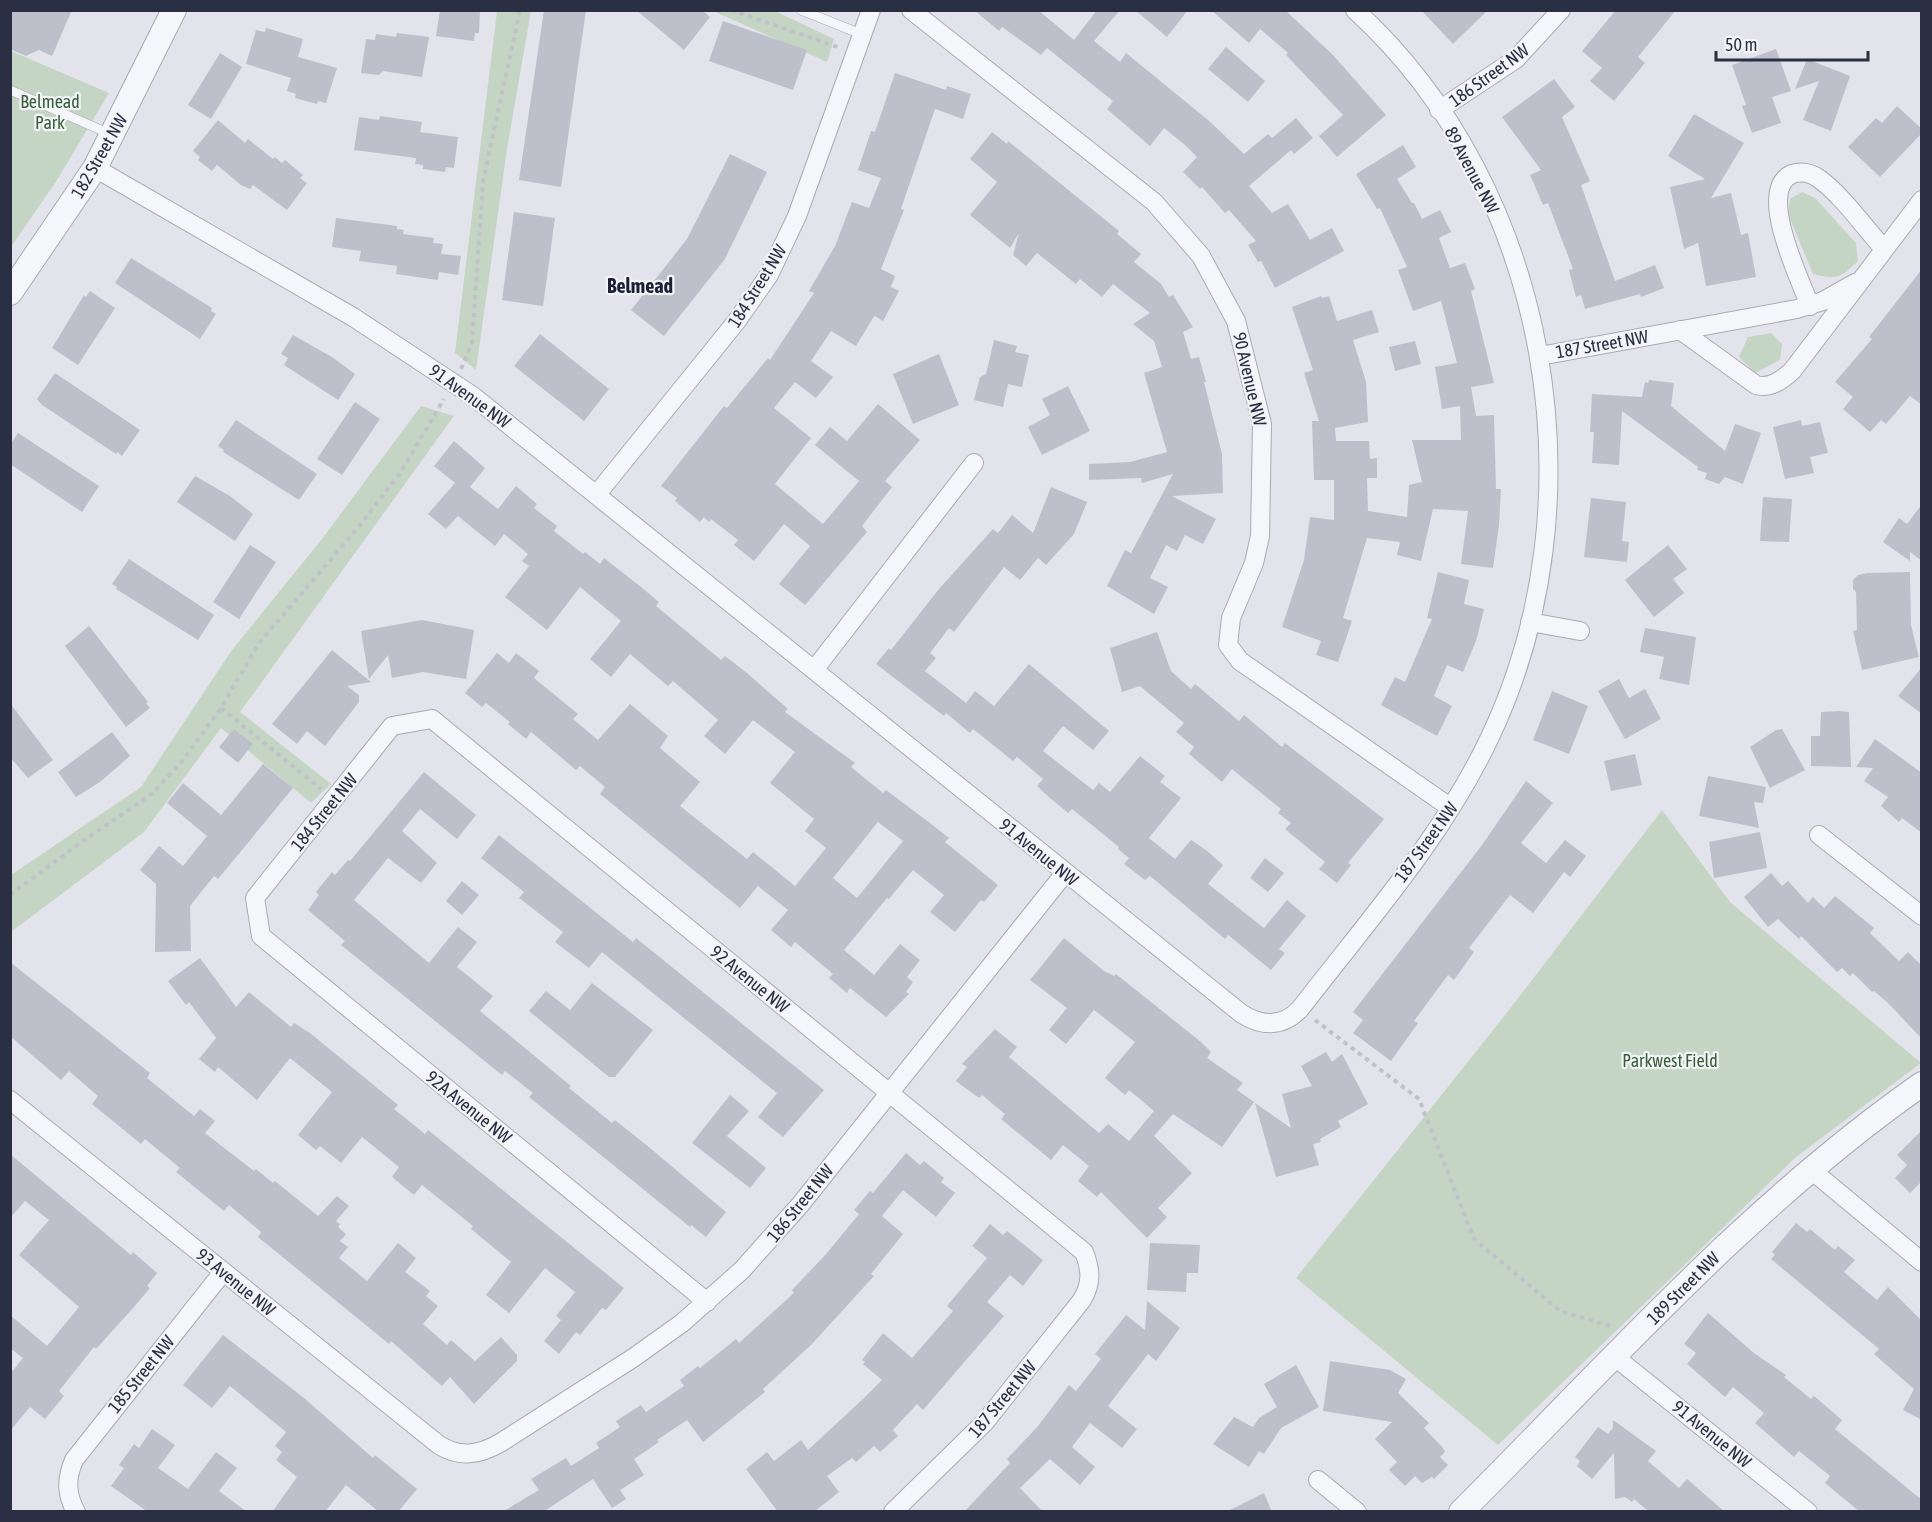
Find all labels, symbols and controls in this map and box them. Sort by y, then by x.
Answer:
scale bar [1716,24,1868,62]
text: 50 m [1725,34,1757,55]
street label: 186 Street NW [1445,39,1533,111]
park label: Belmead Park [20,91,80,133]
street label: 182 Street NW [67,110,131,202]
street label: 89 Avenue NW [1440,123,1504,217]
street label: 184 Street NW [723,241,791,331]
district label: Belmead [607,274,673,297]
street label: 187 Street NW [1554,326,1650,362]
street label: 90 Avenue NW [1229,330,1271,428]
street label: 91 Avenue NW [425,359,515,433]
street label: 184 Street NW [286,769,362,855]
street label: 187 Street NW [1390,798,1462,886]
street label: 91 Avenue NW [995,814,1083,890]
street label: 92 Avenue NW [706,941,794,1017]
park label: Parkwest Field [1622,1050,1718,1071]
street label: 92A Avenue NW [422,1066,516,1148]
street label: 186 Street NW [762,1160,838,1246]
street label: 93 Avenue NW [192,1244,280,1320]
street label: 189 Street NW [1643,1248,1723,1328]
street label: 185 Street NW [103,1331,179,1417]
street label: 187 Street NW [964,1356,1040,1442]
street label: 91 Avenue NW [1668,1396,1756,1472]

